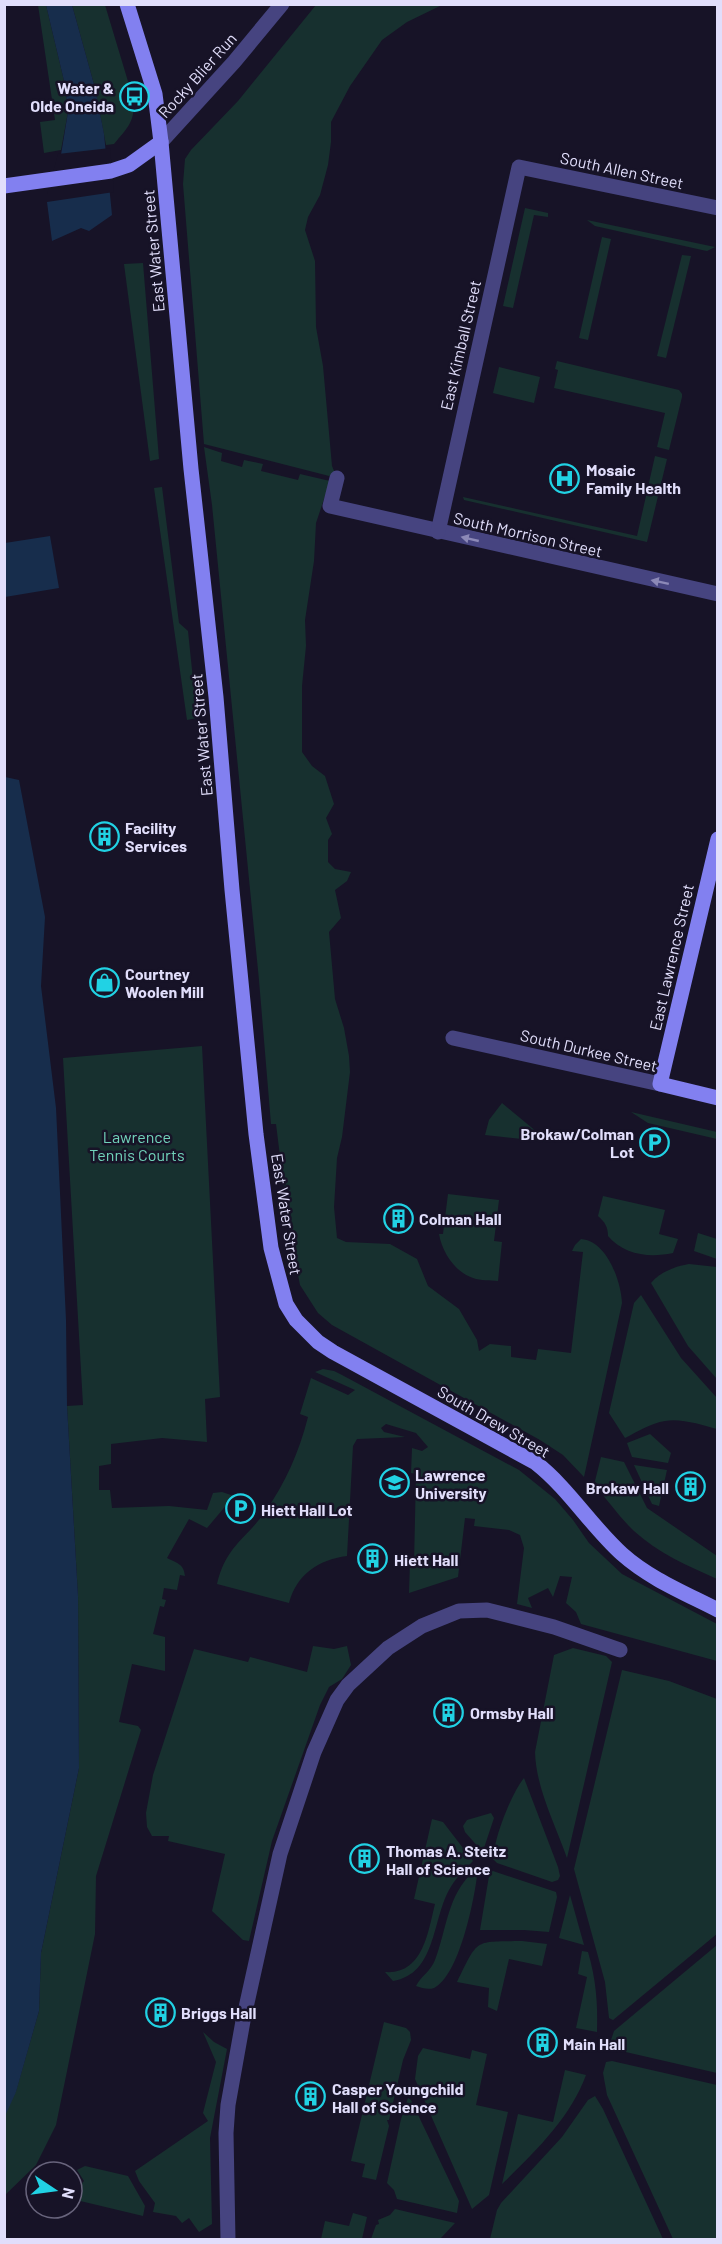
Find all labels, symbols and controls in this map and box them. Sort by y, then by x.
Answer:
street label: Rocky Blier Run [154,29,240,121]
place label: Water & Olde Oneida [30,78,114,115]
bus stop icon: Water & Olde Oneida [119,80,151,112]
street label: South Allen Street [559,148,685,192]
street label: East Water Street [138,189,168,313]
street label: East Kimball Street [436,278,484,412]
place label: Mosaic Family Health [586,460,681,497]
hospital icon: Mosaic Family Health [549,462,581,494]
street label: South Morrison Street [452,508,604,560]
one-way arrow [461,534,479,544]
one-way arrow [651,577,670,586]
street label: East Water Street [186,673,216,797]
place label: Facility Services [125,818,187,855]
building icon: Facility Services [88,820,120,852]
street label: East Lawrence Street [645,882,697,1032]
place label: Courtney Woolen Mill [125,964,204,1001]
shop icon: Courtney Woolen Mill [88,966,120,998]
street label: South Durkee Street [519,1025,659,1075]
place label: Brokaw/Colman Lot [520,1124,634,1161]
parking icon: Brokaw/Colman Lot [639,1126,671,1158]
park label: Lawrence Tennis Courts [89,1127,185,1164]
street label: East Water Street [268,1152,306,1276]
building icon: Colman Hall [382,1202,414,1234]
place label: Colman Hall [419,1209,502,1228]
street label: South Drew Street [434,1381,554,1461]
place label: Lawrence University [415,1465,487,1502]
school or university icon: Lawrence University [378,1467,410,1499]
building icon: Brokaw Hall [674,1471,706,1503]
place label: Brokaw Hall [586,1478,669,1497]
parking icon: Hiett Hall Lot [224,1493,256,1525]
place label: Hiett Hall Lot [261,1500,352,1519]
building icon: Hiett Hall [357,1543,389,1575]
place label: Hiett Hall [394,1550,458,1569]
building icon: Ormsby Hall [433,1696,465,1728]
place label: Ormsby Hall [470,1703,554,1722]
place label: Thomas A. Steitz Hall of Science [386,1841,506,1878]
building icon: Thomas A. Steitz Hall of Science [349,1843,381,1875]
building icon: Briggs Hall [144,1996,176,2028]
place label: Briggs Hall [181,2003,257,2022]
building icon: Main Hall [526,2027,558,2059]
place label: Main Hall [563,2034,625,2053]
place label: Casper Youngchild Hall of Science [332,2079,464,2116]
building icon: Casper Youngchild Hall of Science [295,2081,327,2113]
north arrow [24,2160,84,2220]
text: N [59,2186,80,2201]

